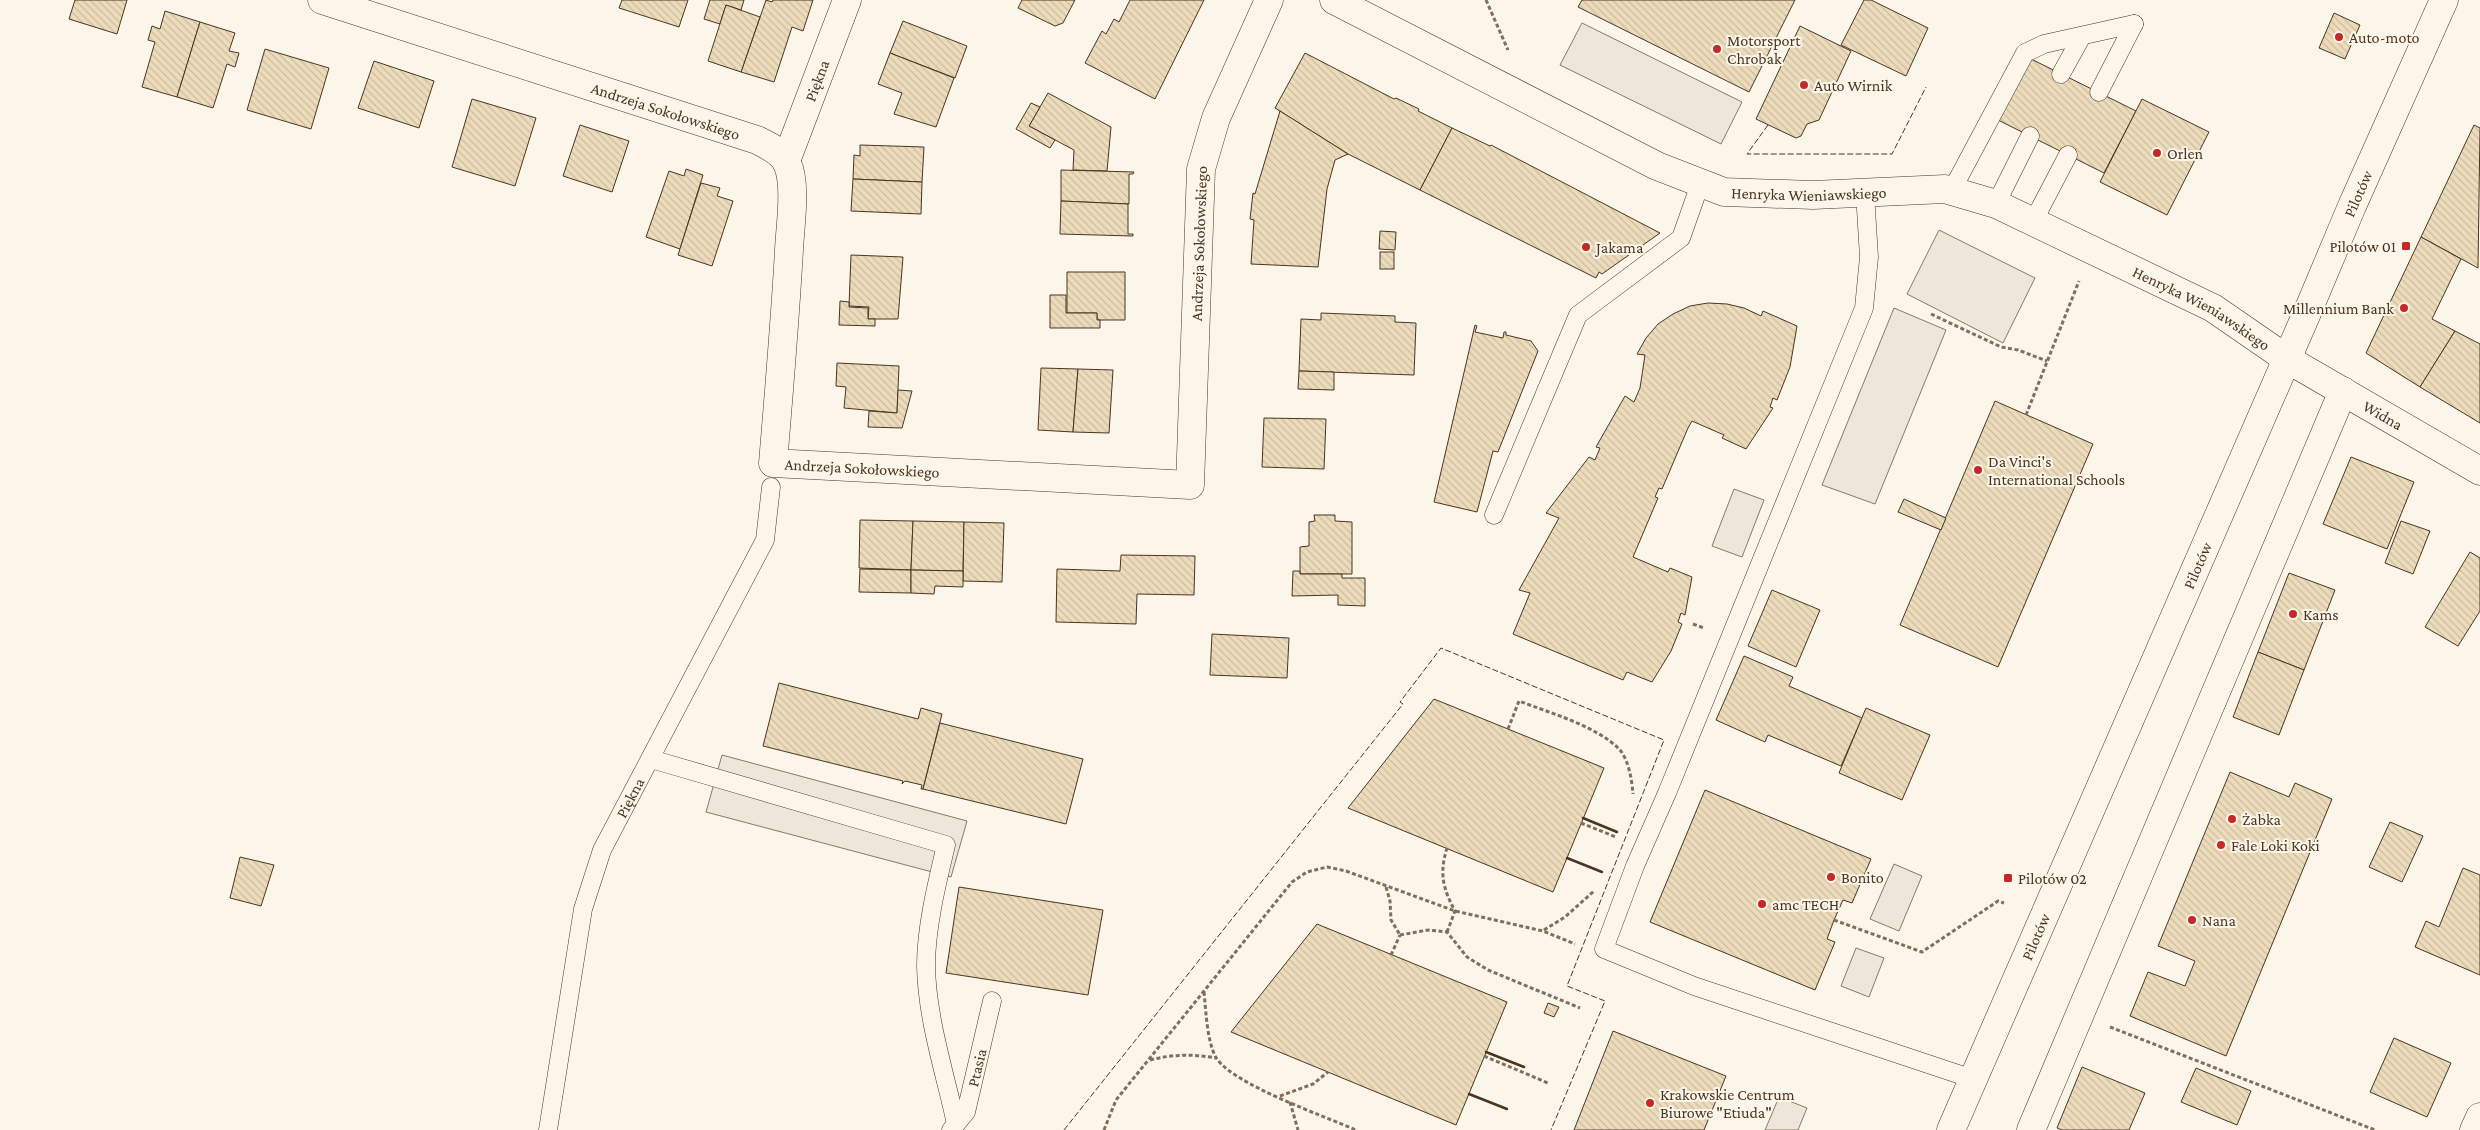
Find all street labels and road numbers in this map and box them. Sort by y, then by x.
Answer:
street label: Piękna [801,57,833,104]
street label: Andrzeja Sokołowskiego [589,79,742,143]
street label: Andrzeja Sokołowskiego [1188,166,1211,321]
street label: Pilotów [2340,168,2376,220]
street label: Henryka Wieniawskiego [1731,184,1887,204]
street label: Henryka Wieniawskiego [2130,263,2273,354]
street label: Widna [2360,397,2406,434]
street label: Andrzeja Sokołowskiego [784,456,940,481]
street label: Pilotów [2180,539,2215,591]
street label: Piękna [613,774,648,821]
street label: Pilotów [2018,911,2053,963]
street label: Ptasia [964,1046,990,1088]

